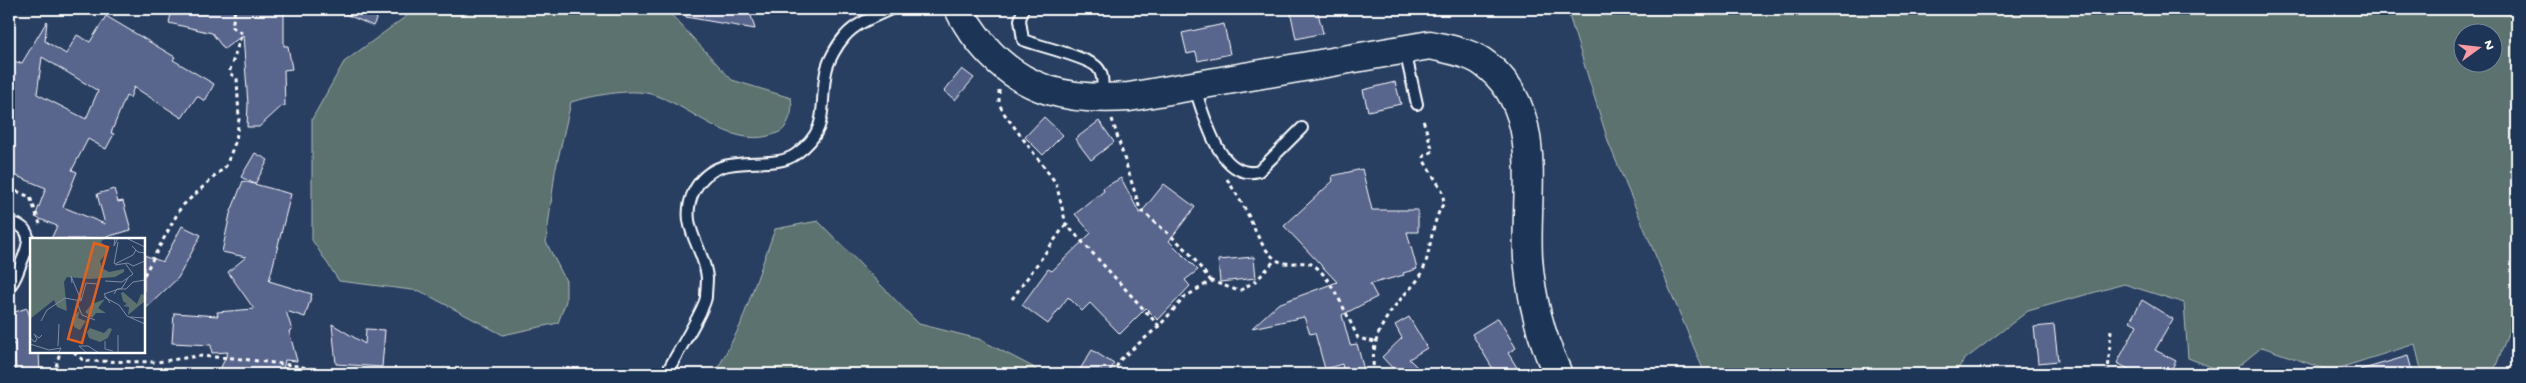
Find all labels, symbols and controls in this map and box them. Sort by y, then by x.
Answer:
north arrow [2454,22,2504,72]
text: N [2479,39,2498,52]
inset map [30,238,145,353]

